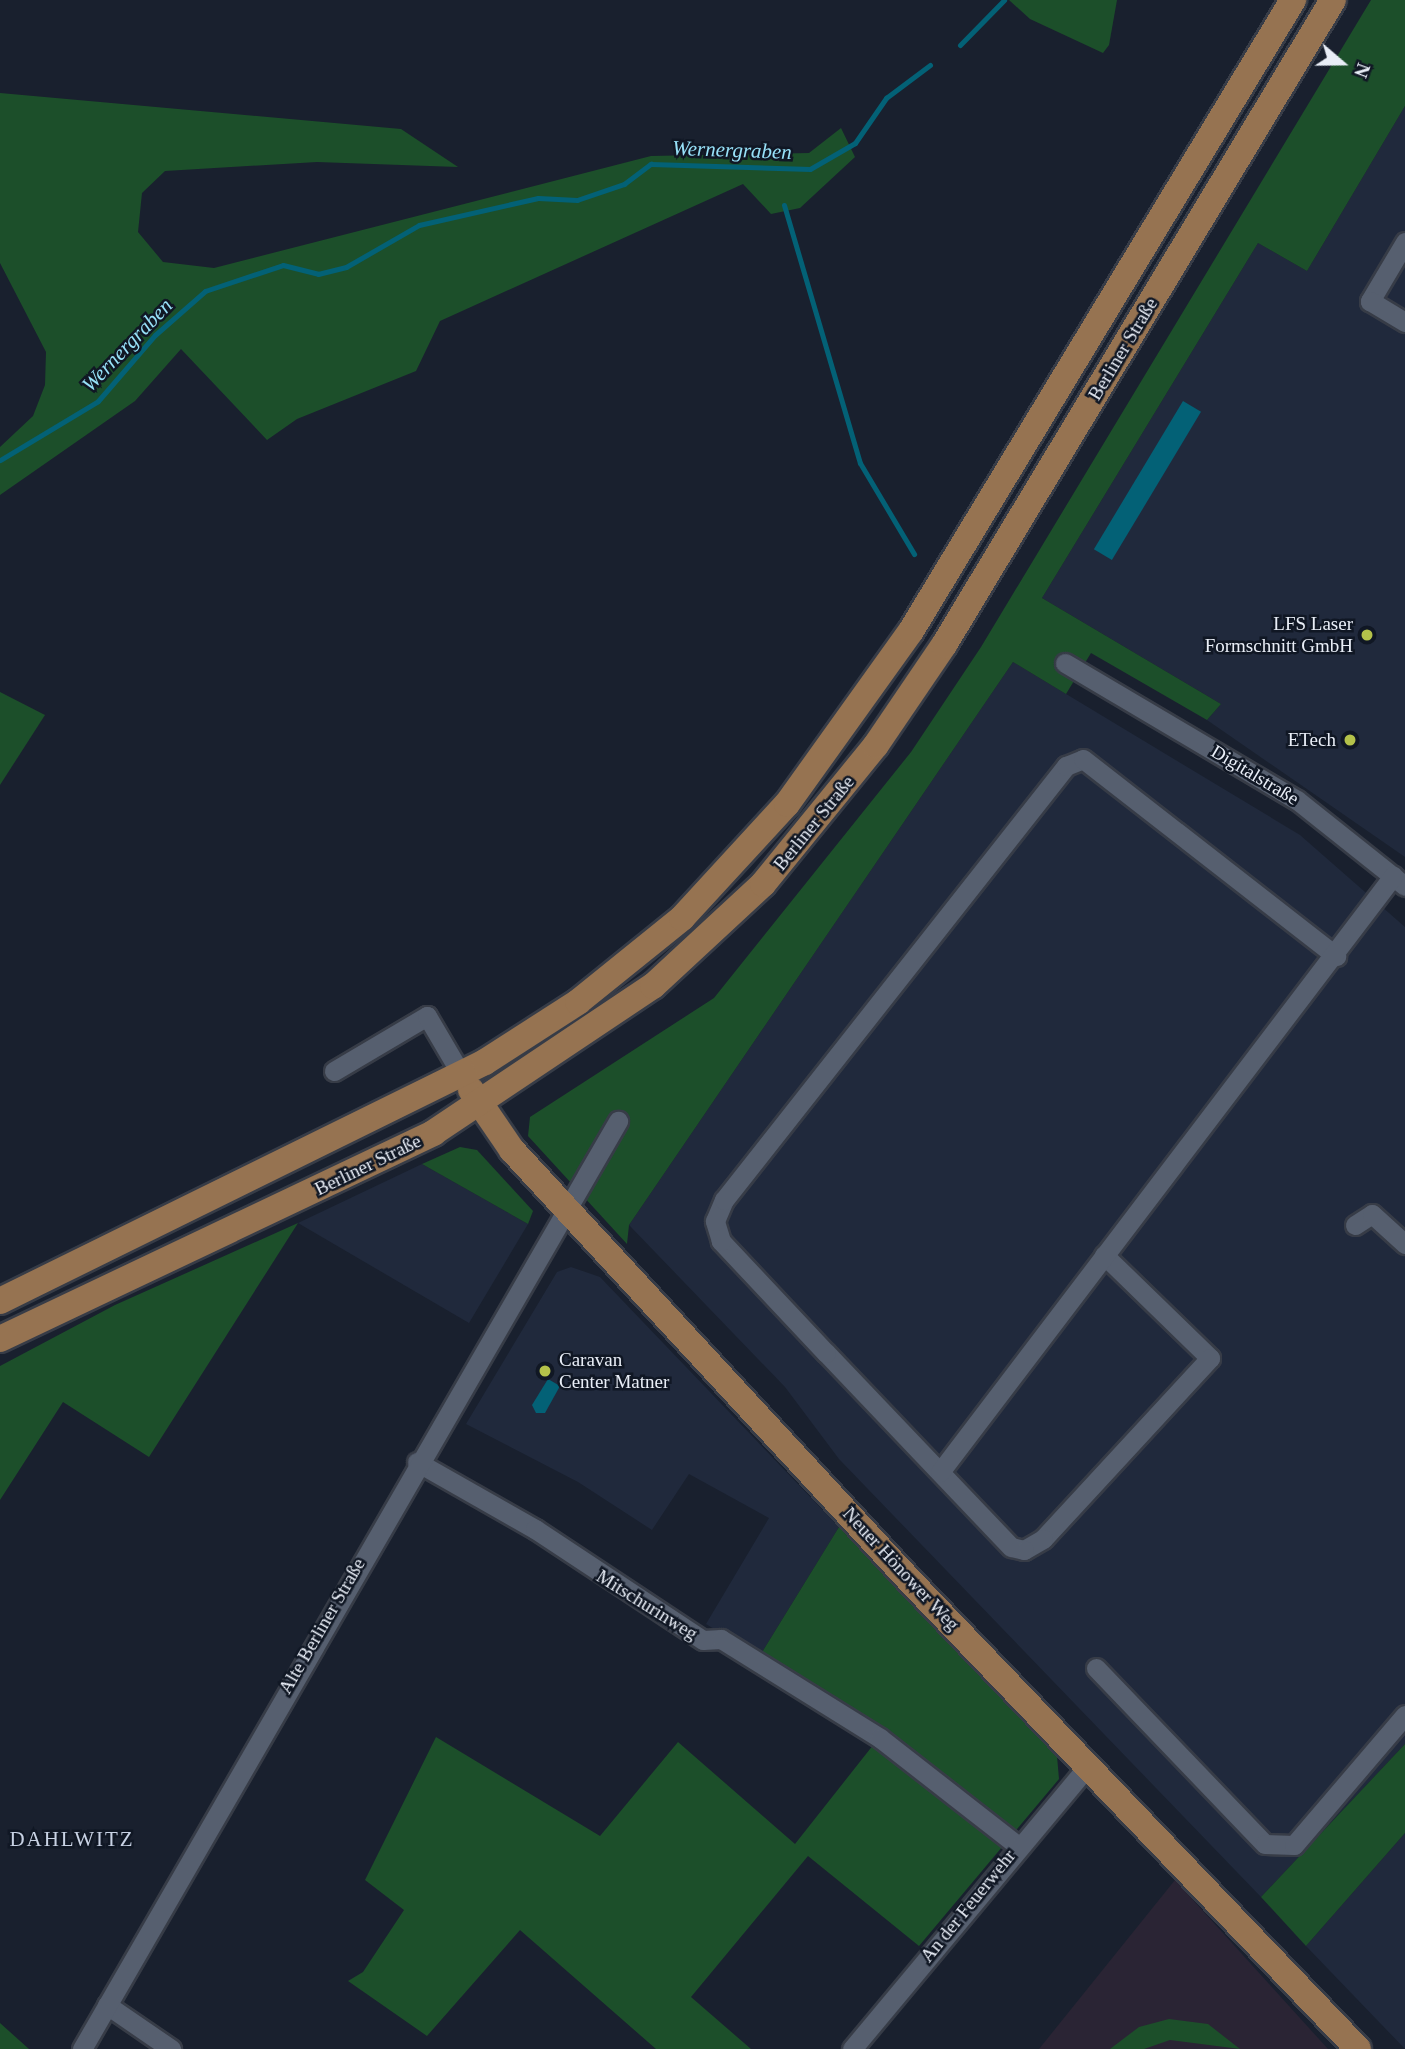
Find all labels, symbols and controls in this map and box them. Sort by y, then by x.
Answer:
north arrow [1307,28,1377,98]
text: N [1350,60,1374,80]
water label: Wernergraben [672,135,792,165]
water label: Wernergraben [76,293,178,397]
street label: Berliner Straße [1083,294,1163,404]
place label: LFS Laser Formschnitt GmbH [1205,613,1353,657]
marker: LFS Laser Formschnitt GmbH [1359,627,1375,643]
place label: ETech [1288,729,1336,751]
marker: ETech [1342,732,1358,748]
street label: Digitalstraße [1207,740,1303,810]
street label: Berliner Straße [769,771,859,875]
street label: Berliner Straße [311,1129,425,1201]
place label: Caravan Center Matner [559,1349,669,1393]
marker: Caravan Center Matner [537,1363,553,1379]
street label: Neuer Hönower Weg [838,1502,964,1636]
street label: Alte Berliner Straße [274,1554,370,1698]
street label: Mitschurinweg [592,1565,702,1645]
district label: DAHLWITZ [10,1826,134,1852]
street label: An der Feuerwehr [916,1845,1020,1967]

